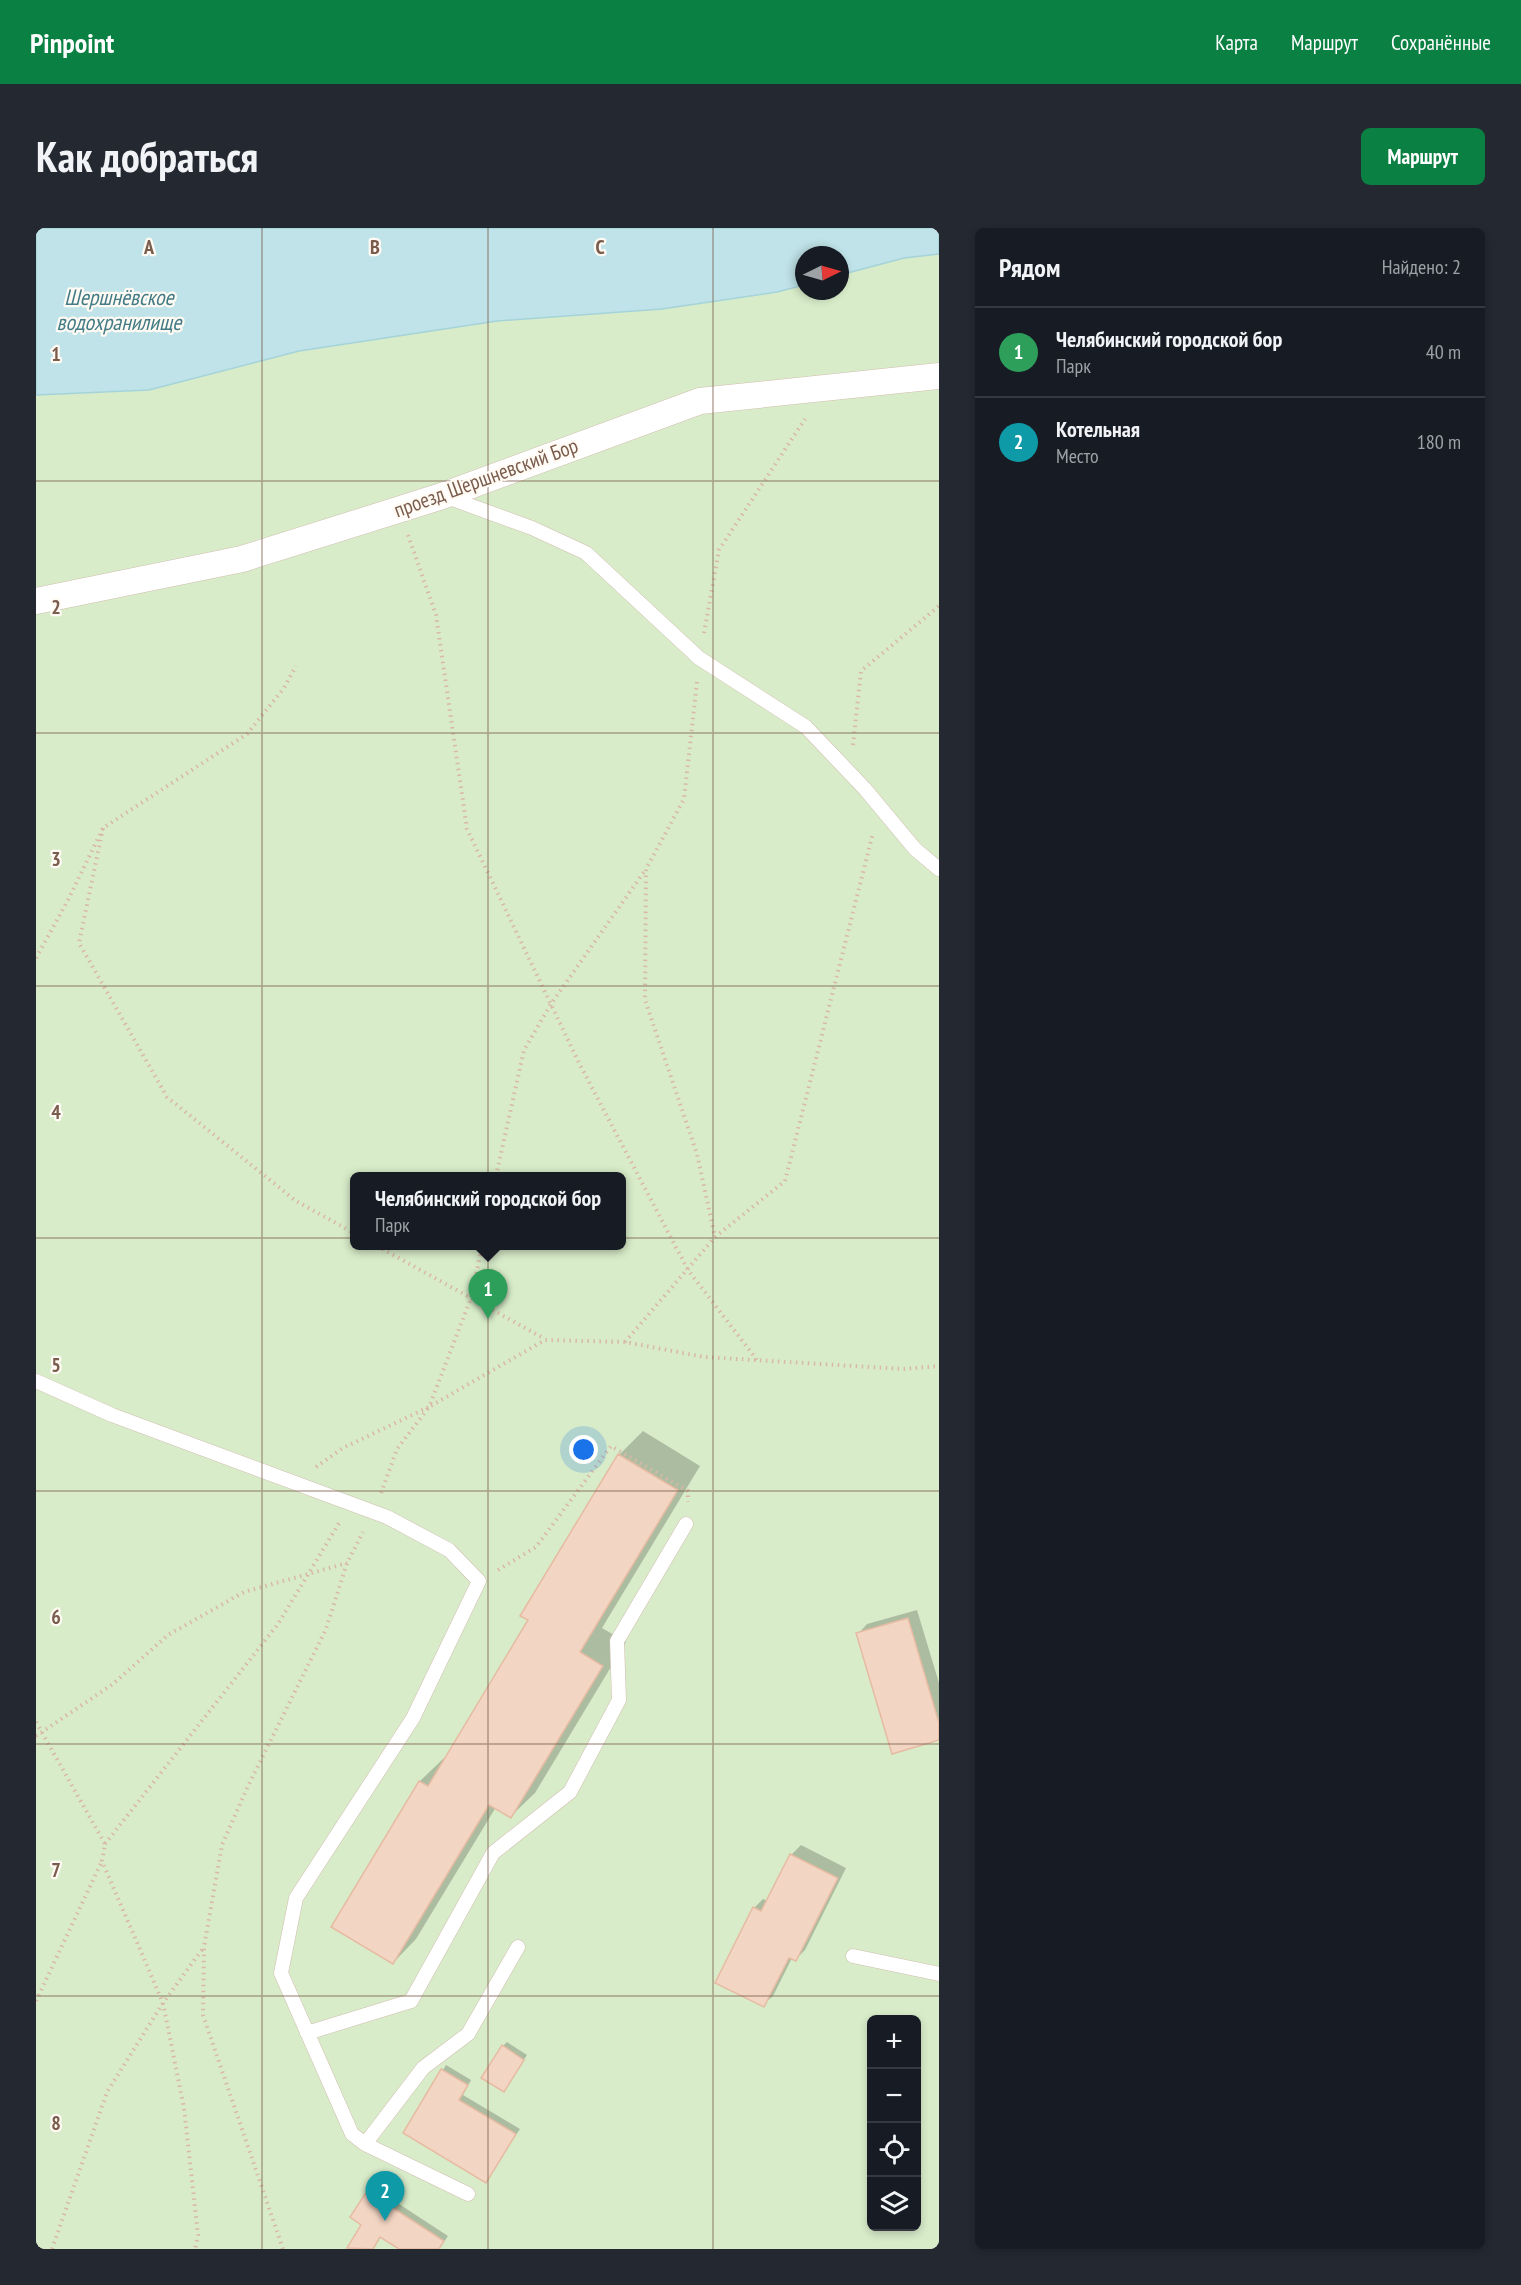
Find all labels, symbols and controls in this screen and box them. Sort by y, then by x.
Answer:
text: Pinpoint [30,24,114,61]
text: Карта [1215,29,1258,56]
text: Маршрут [1291,29,1358,56]
text: Сохранённые [1391,29,1491,56]
button: Маршрут [1361,128,1485,185]
text: Как добраться [36,129,258,184]
text: A [143,234,155,260]
text: B [370,234,380,260]
text: C [595,234,605,260]
north arrow [795,246,849,300]
text: Рядом [999,251,1060,284]
text: Найдено: 2 [1382,254,1461,280]
water label: Шершнёвское водохранилище [57,283,183,336]
text: Челябинский городской бор [1056,325,1282,353]
text: 1 [1014,339,1023,365]
text: 40 m [1426,339,1461,365]
text: 1 [51,341,61,367]
text: Парк [1056,353,1091,379]
text: Котельная [1056,415,1140,443]
text: 2 [1014,429,1023,455]
text: 180 m [1417,429,1461,455]
street label: проезд Шершневский Бор [390,432,582,523]
text: Место [1056,443,1099,469]
text: 2 [51,594,61,620]
text: 3 [51,846,61,872]
text: 4 [51,1099,61,1125]
popup [350,1172,626,1250]
text: Челябинский городской бор [375,1184,601,1212]
text: Парк [375,1212,410,1238]
pin: 1 [468,1270,508,1319]
text: 5 [51,1352,61,1378]
your location [569,1435,598,1464]
text: 6 [51,1604,61,1630]
text: 7 [51,1857,61,1883]
map controls [867,2015,921,2231]
button: + [867,2015,921,2069]
button: − [867,2069,921,2123]
text: 8 [51,2110,61,2136]
button: locate [867,2123,921,2177]
pin: 2 [366,2172,404,2221]
button: layers [867,2177,921,2231]

